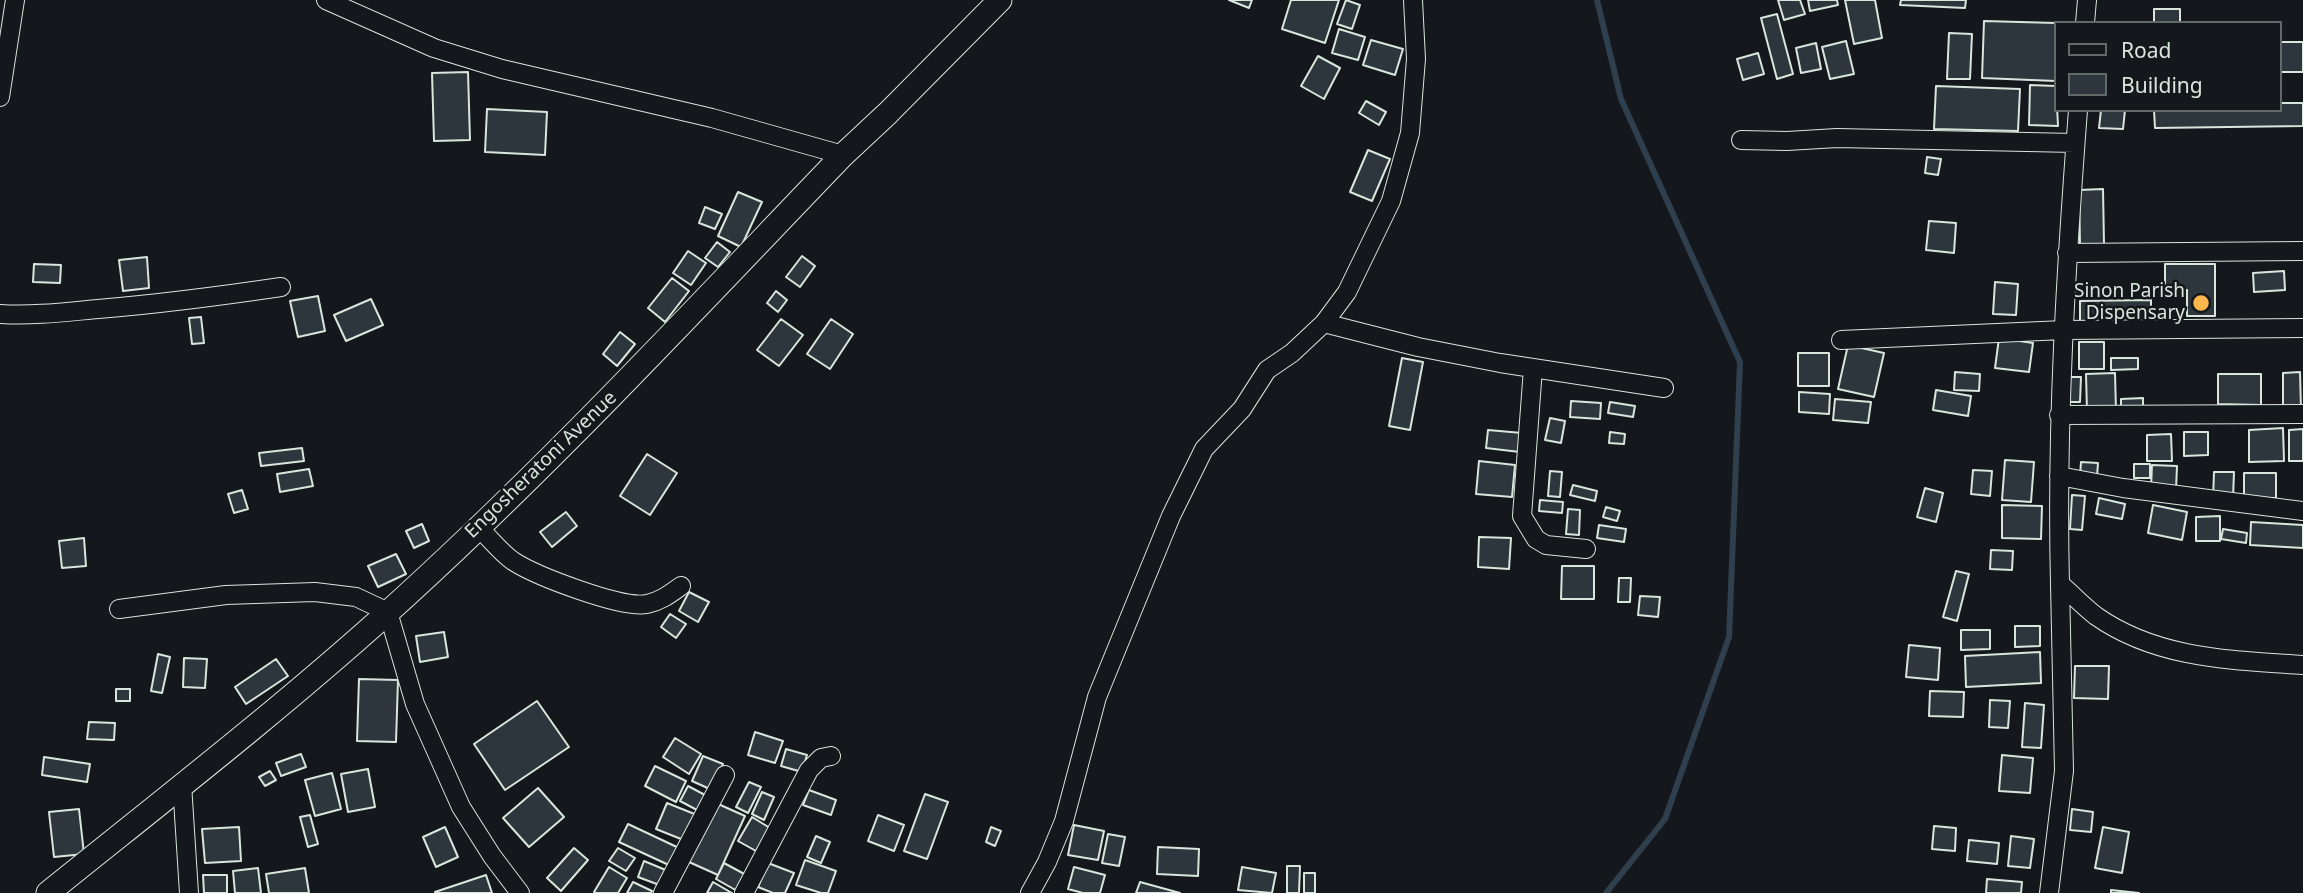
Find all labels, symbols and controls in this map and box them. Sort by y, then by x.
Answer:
legend [2054,21,2282,112]
text: Road [2121,36,2171,64]
text: Building [2121,71,2203,99]
place label: Sinon Parish Dispensary [2074,281,2185,325]
marker: Sinon Parish Dispensary [2191,293,2211,313]
street label: Engosheratoni Avenue [460,387,622,543]

